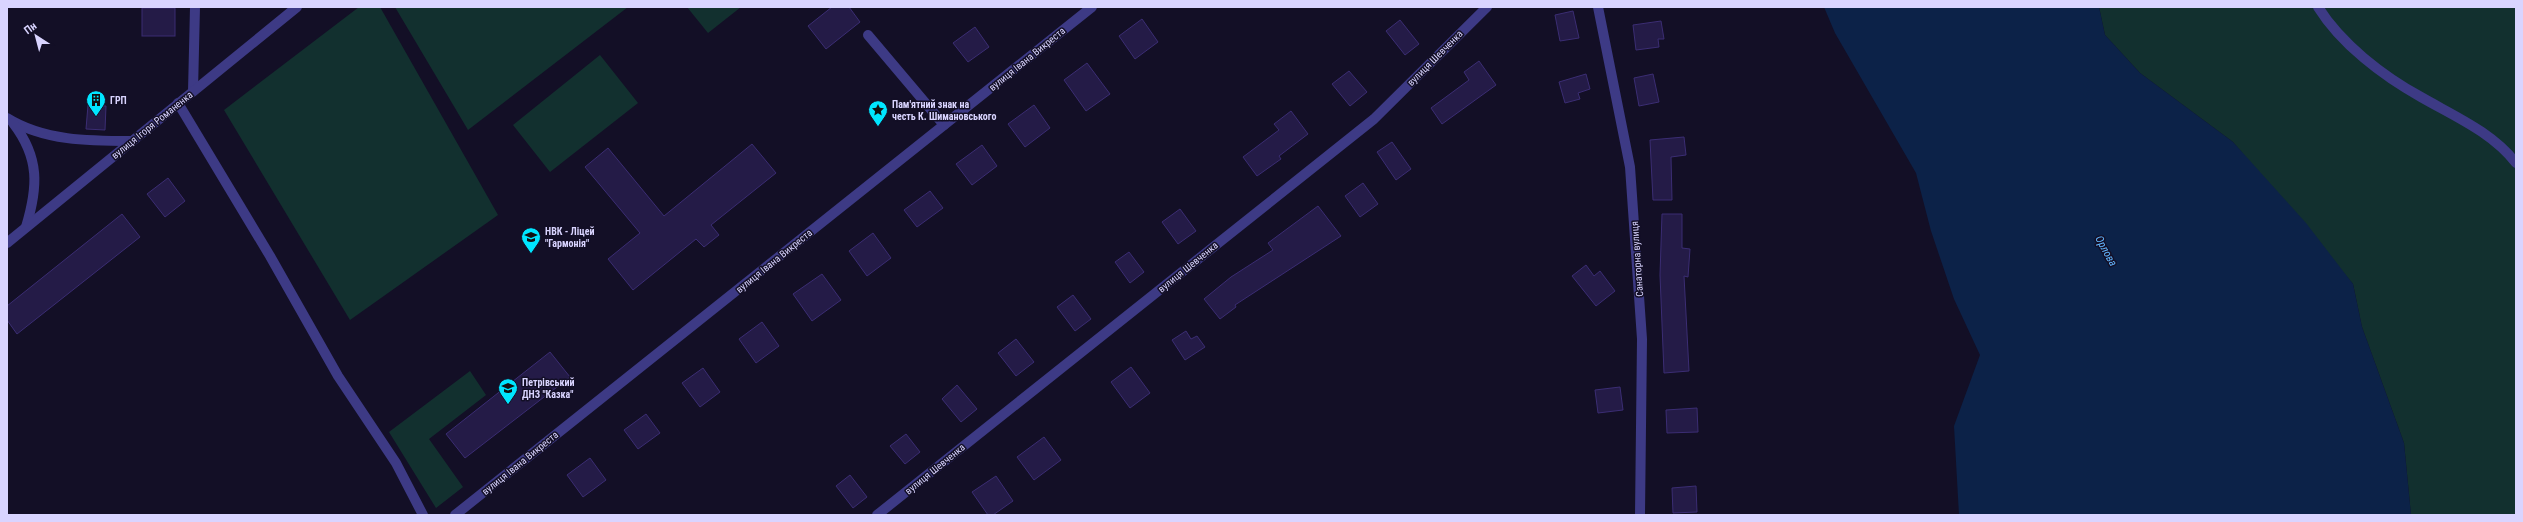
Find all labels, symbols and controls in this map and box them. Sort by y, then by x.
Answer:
north arrow [16,16,56,56]
text: Пн [22,19,39,37]
street label: вулиця Івана Викреста [987,25,1067,93]
street label: вулиця Шевченка [1405,28,1465,88]
building icon: ГРП [85,89,107,117]
street label: вулиця Ігоря Романенка [109,89,195,161]
place label: ГРП [110,95,127,106]
place icon: Пам'ятний знак на честь К. Шимановського [867,99,889,127]
place label: Пам'ятний знак на честь К. Шимановського [892,99,996,122]
street label: Санаторна вулиця [1629,221,1645,297]
school or university icon: НВК - Ліцей "Гармонія" [520,226,542,254]
place label: НВК - Ліцей "Гармонія" [545,226,594,249]
street label: вулиця Івана Викреста [734,227,814,295]
water label: Орлова [2092,233,2120,269]
street label: вулиця Шевченка [1156,239,1220,294]
school or university icon: Петрівський ДНЗ "Казка" [497,377,519,405]
place label: Петрівський ДНЗ "Казка" [522,377,574,400]
street label: вулиця Івана Викреста [480,429,560,497]
street label: вулиця Шевченка [903,441,967,496]

